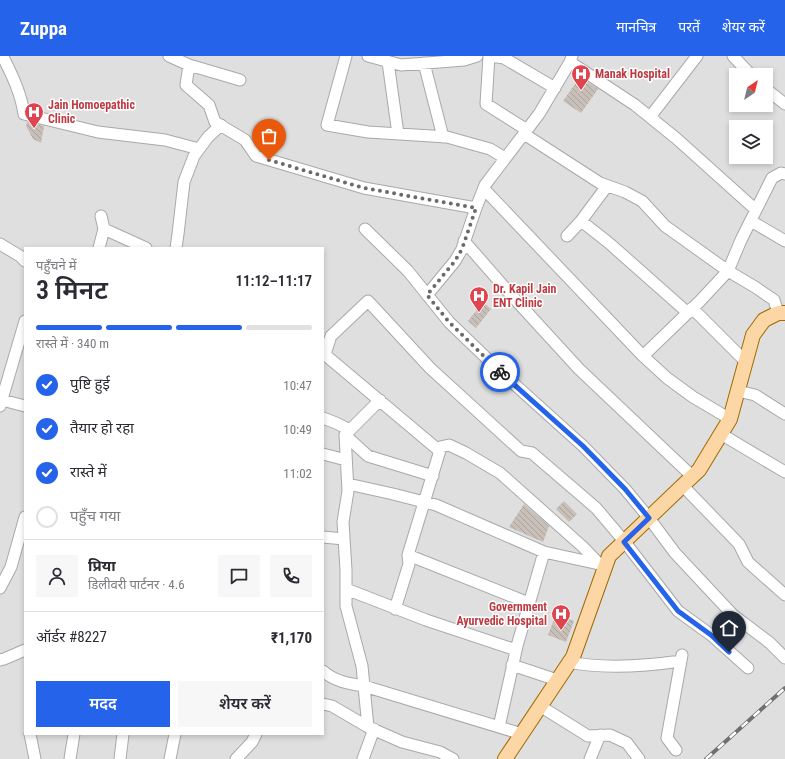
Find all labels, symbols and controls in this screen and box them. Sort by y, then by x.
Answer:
text: Zuppa [20,17,67,40]
text: मानचित्र [616,19,656,35]
text: परतें [678,19,700,35]
text: शेयर करें [722,19,765,35]
hospital icon: Manak Hospital [570,63,592,91]
place label: Manak Hospital [595,67,670,81]
north arrow [729,68,773,112]
map controls [729,68,773,164]
place label: Jain Homoepathic Clinic [48,98,135,126]
hospital icon: Jain Homoepathic Clinic [23,101,45,129]
pin [252,119,286,160]
button: layers [729,120,773,164]
icon: bag [258,125,280,147]
text: पहुँचने में [36,258,77,273]
text: 11:12–11:17 [235,272,312,290]
text: 3 मिनट [36,275,108,305]
place label: Dr. Kapil Jain ENT Clinic [493,282,557,310]
hospital icon: Dr. Kapil Jain ENT Clinic [468,285,490,313]
text: रास्ते में · 340 m [36,336,109,351]
courier [480,352,520,392]
icon: bike [489,361,511,383]
icon: check [36,374,58,396]
text: पुष्टि हुई [70,375,110,393]
text: 10:47 [283,378,312,393]
icon: check [36,418,58,440]
text: तैयार हो रहा [70,419,134,437]
text: 10:49 [283,422,312,437]
icon: check [36,462,58,484]
text: रास्ते में [70,463,107,481]
text: 11:02 [283,466,312,481]
text: पहुँच गया [70,507,120,525]
button: person [36,555,78,597]
button: chat [218,555,260,597]
button: phone [270,555,312,597]
text: प्रिया [88,557,116,575]
text: डिलीवरी पार्टनर · 4.6 [88,577,185,592]
place label: Government Ayurvedic Hospital [456,600,547,628]
hospital icon: Government Ayurvedic Hospital [550,603,572,631]
pin [712,611,746,652]
icon: home [718,617,740,639]
text: ऑर्डर #8227 [36,628,107,646]
text: ₹1,170 [271,629,312,647]
button: मदद [36,681,170,727]
button: शेयर करें [178,681,312,727]

